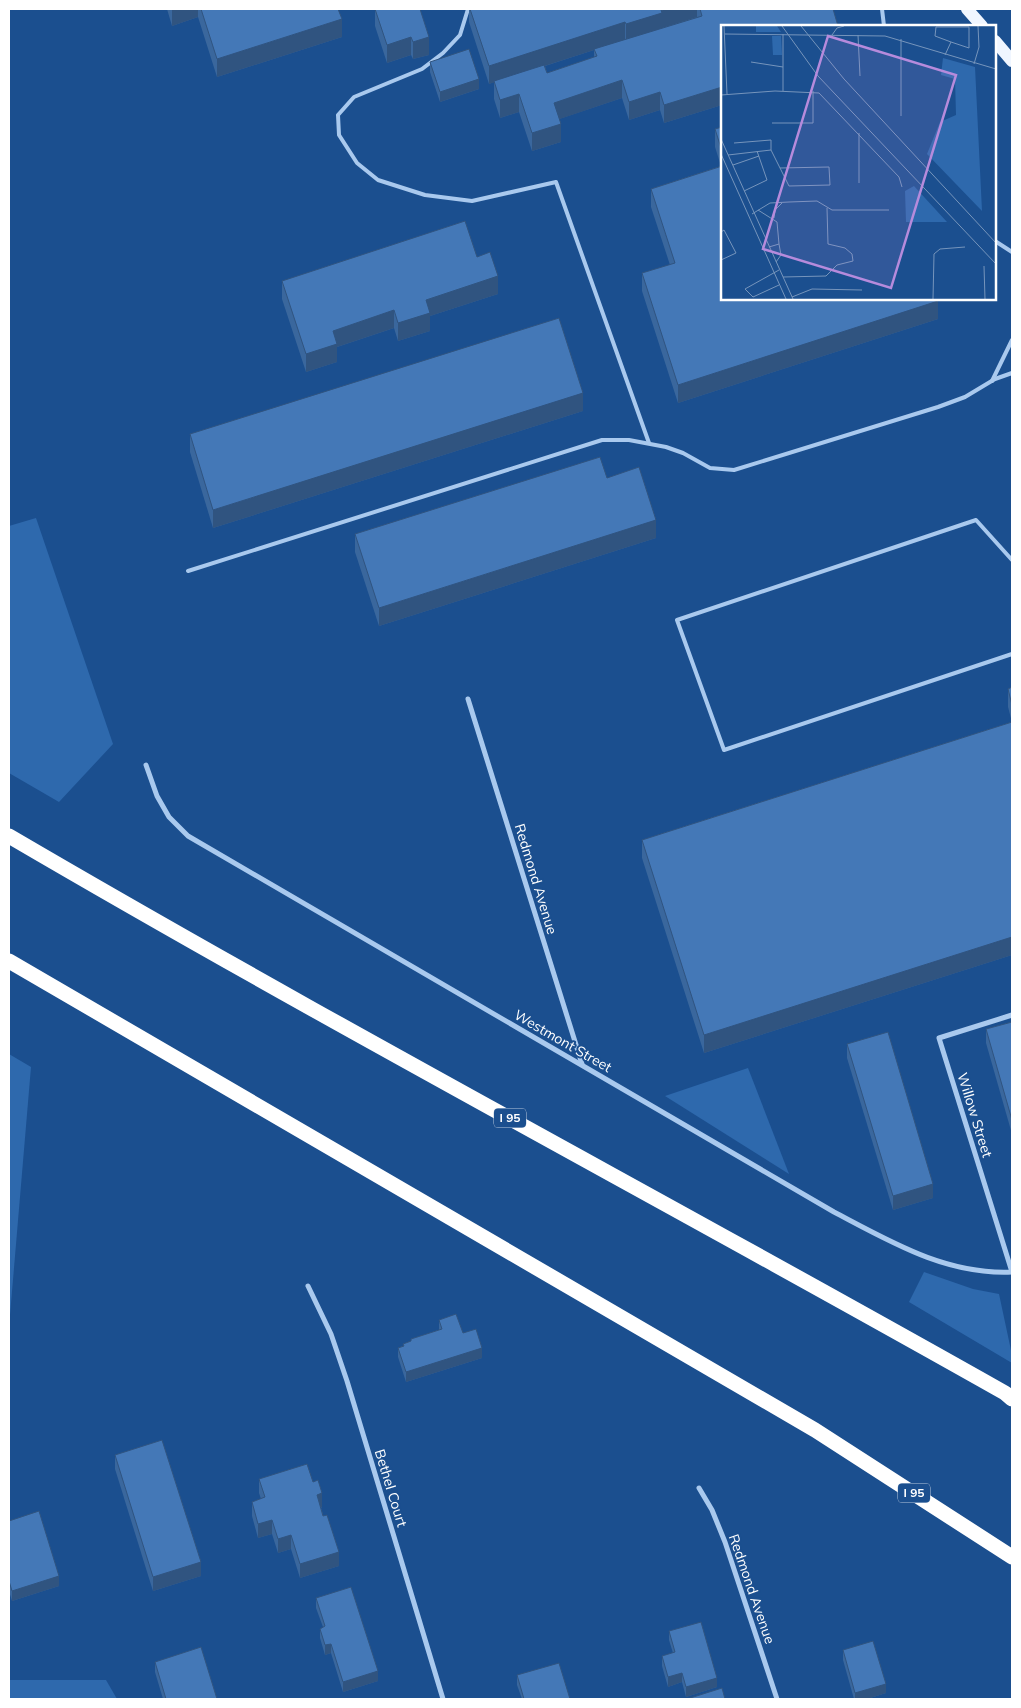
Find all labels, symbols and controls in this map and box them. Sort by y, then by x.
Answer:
inset map [721,25,996,300]
street label: Redmond Avenue [511,821,561,937]
street label: Westmont Street [511,1006,615,1076]
street label: Willow Street [954,1070,996,1160]
road number: I 95 [494,1108,526,1128]
street label: Bethel Court [371,1447,411,1529]
road number: I 95 [898,1484,930,1502]
street label: Redmond Avenue [725,1532,779,1646]

